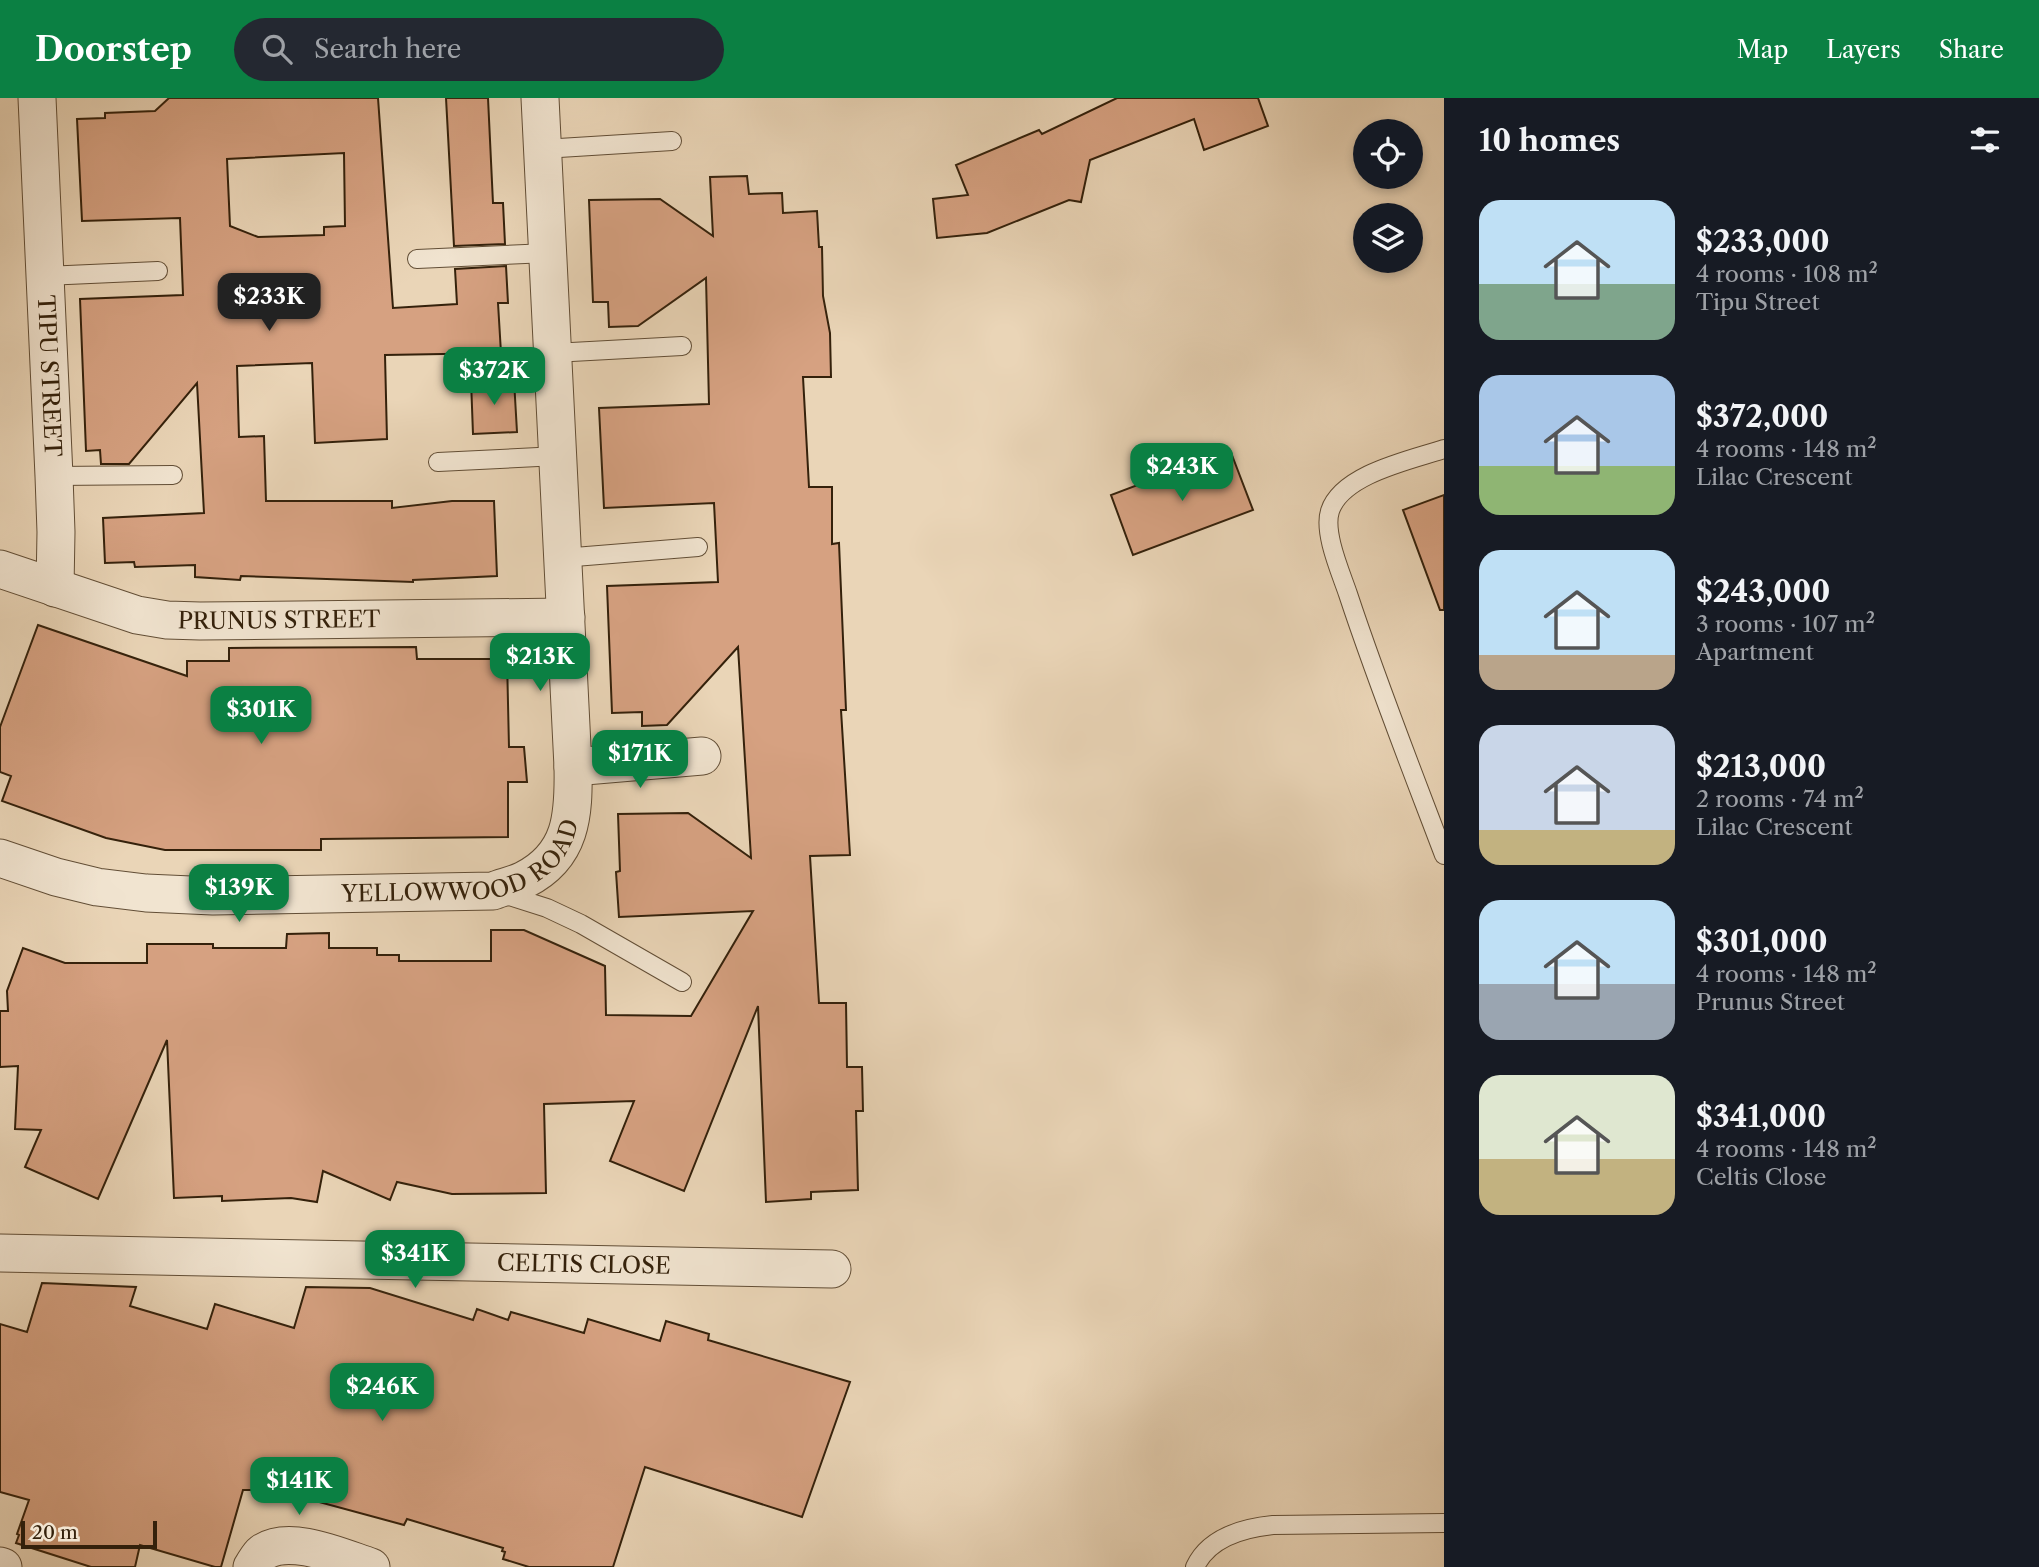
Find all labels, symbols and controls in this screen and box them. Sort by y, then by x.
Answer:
search box [234,18,724,81]
text: Doorstep [35,29,192,70]
icon: search [258,30,296,68]
text: Search here [314,33,461,65]
text: Map [1737,35,1788,64]
text: Layers [1826,35,1901,64]
text: Share [1939,35,2004,64]
map controls [1353,119,1423,273]
button: locate [1353,119,1423,189]
icon: filters [1966,121,2004,159]
text: 10 homes [1479,122,1620,159]
button: layers [1353,203,1423,273]
text: $233,000 [1696,223,1830,260]
icon: home [1535,228,1619,312]
text: 4 rooms · 108 m² [1696,260,1878,288]
pin: $233K [220,274,318,333]
text: $233K [234,282,304,310]
text: Tipu Street [1696,288,1820,316]
street label: TIPU STREET [32,294,67,458]
pin: $372K [445,348,543,407]
text: $372K [459,356,529,384]
text: $372,000 [1696,398,1828,435]
icon: home [1535,403,1619,487]
text: 4 rooms · 148 m² [1696,435,1877,463]
pin: $243K [1133,444,1231,503]
text: $243K [1146,452,1218,480]
text: Lilac Crescent [1696,463,1853,491]
text: $243,000 [1696,573,1830,610]
icon: home [1535,578,1619,662]
street label: PRUNUS STREET [177,605,381,635]
text: 3 rooms · 107 m² [1696,610,1875,638]
pin: $213K [491,634,589,693]
text: Apartment [1696,638,1814,666]
text: $213K [506,642,574,670]
pin: $301K [212,686,310,746]
text: $301K [226,695,296,723]
pin: $171K [591,730,689,790]
text: $171K [608,739,672,767]
text: $213,000 [1696,748,1826,785]
icon: home [1535,753,1619,837]
text: 2 rooms · 74 m² [1696,785,1864,813]
text: Lilac Crescent [1696,813,1853,841]
street label: YELLOWWOOD ROAD [340,816,584,908]
pin: $139K [190,864,288,924]
text: $139K [205,873,273,901]
text: $301,000 [1696,923,1828,960]
icon: home [1535,928,1619,1012]
text: 4 rooms · 148 m² [1696,960,1877,988]
text: Prunus Street [1696,988,1845,1016]
text: $341,000 [1696,1098,1826,1135]
icon: home [1535,1103,1619,1187]
text: 4 rooms · 148 m² [1696,1135,1877,1163]
text: Celtis Close [1696,1163,1826,1191]
pin: $341K [366,1230,464,1290]
text: $341K [381,1239,449,1267]
street label: CELTIS CLOSE [497,1249,671,1280]
pin: $246K [333,1364,431,1423]
text: $246K [346,1372,418,1400]
pin: $141K [250,1458,348,1517]
text: $141K [266,1466,332,1494]
scale bar [21,1518,158,1550]
text: 20 m [32,1521,78,1544]

